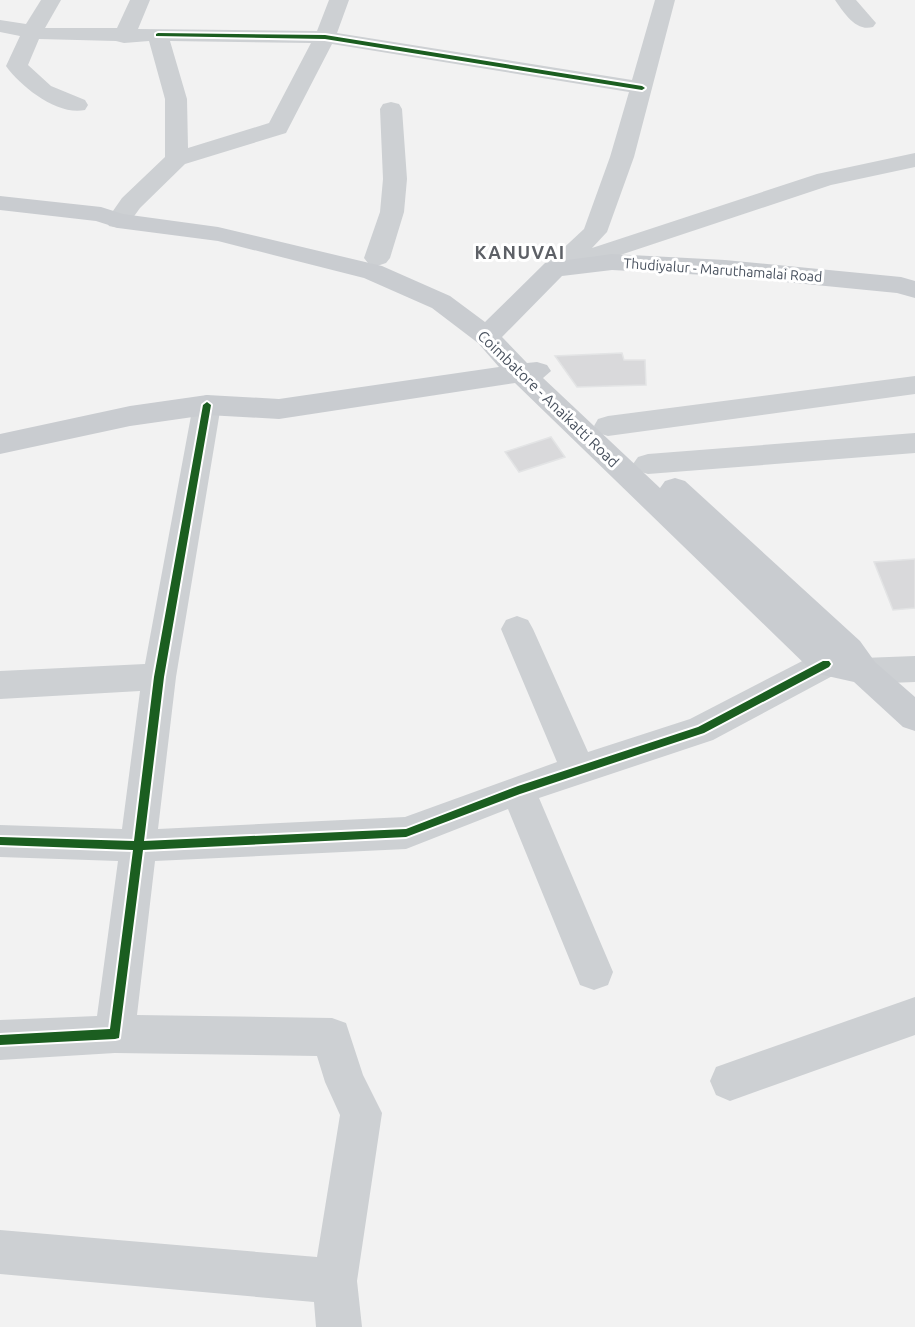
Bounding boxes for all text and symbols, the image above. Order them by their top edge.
district label: KANUVAI [474,242,566,262]
street label: Thudiyalur - Maruthamalai Road [623,255,823,285]
street label: Coimbatore - Anaikatti Road [474,327,622,470]

